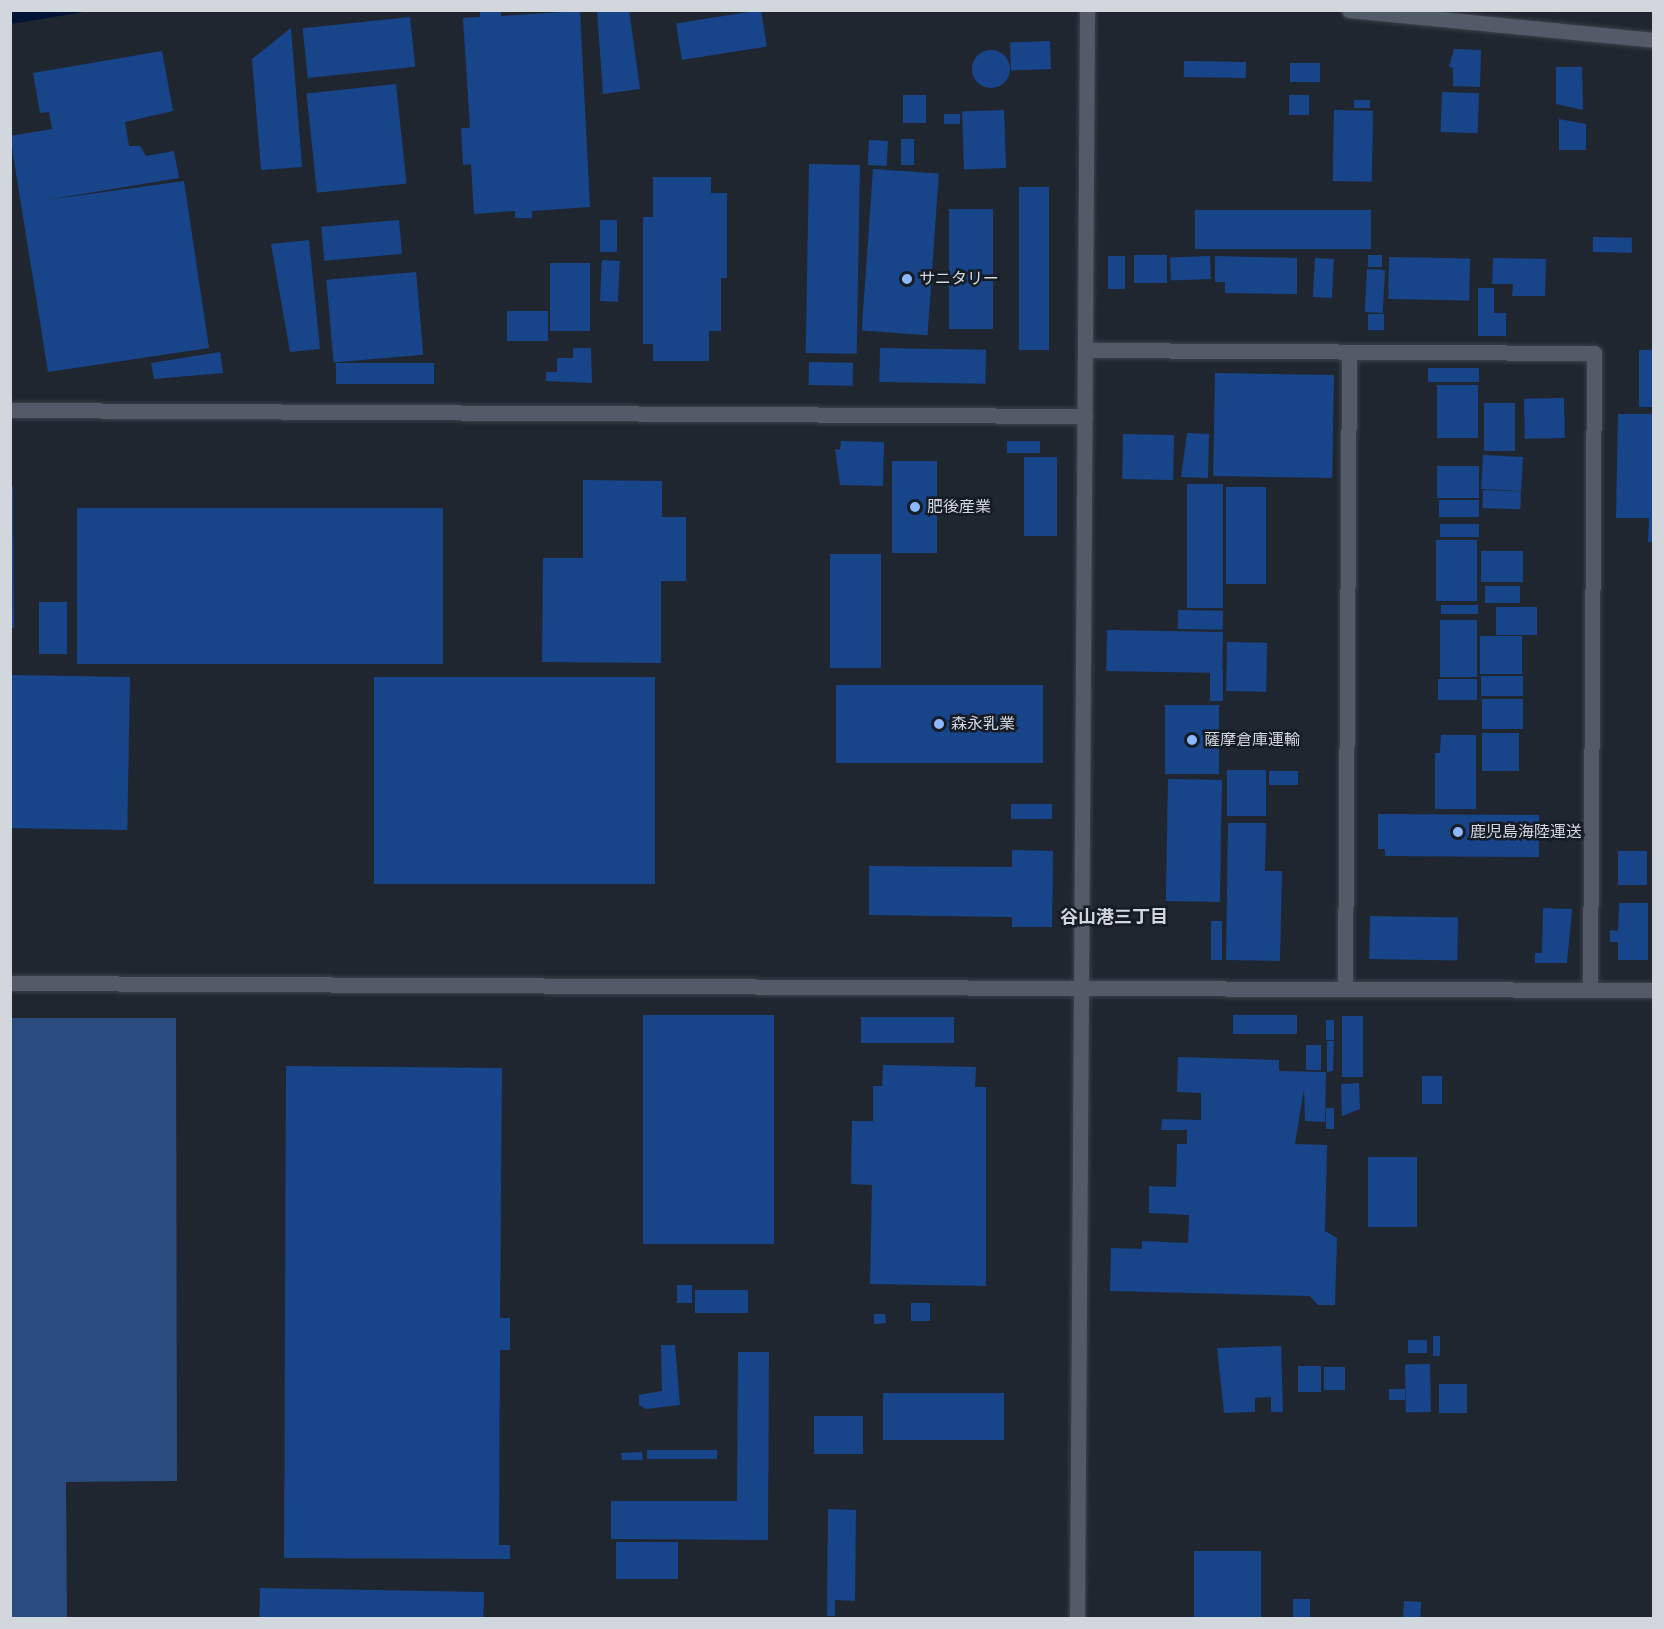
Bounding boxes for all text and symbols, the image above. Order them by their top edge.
place label: サニタリー [919,269,999,289]
marker: サニタリー [900,272,914,286]
place label: 肥後産業 [927,497,991,517]
marker: 肥後産業 [908,500,922,514]
place label: 森永乳業 [951,714,1015,734]
marker: 森永乳業 [932,717,946,731]
place label: 薩摩倉庫運輸 [1204,730,1300,750]
marker: 薩摩倉庫運輸 [1185,733,1199,747]
place label: 鹿児島海陸運送 [1470,822,1582,842]
marker: 鹿児島海陸運送 [1451,825,1465,839]
district label: 谷山港三丁目 [1060,906,1168,928]

